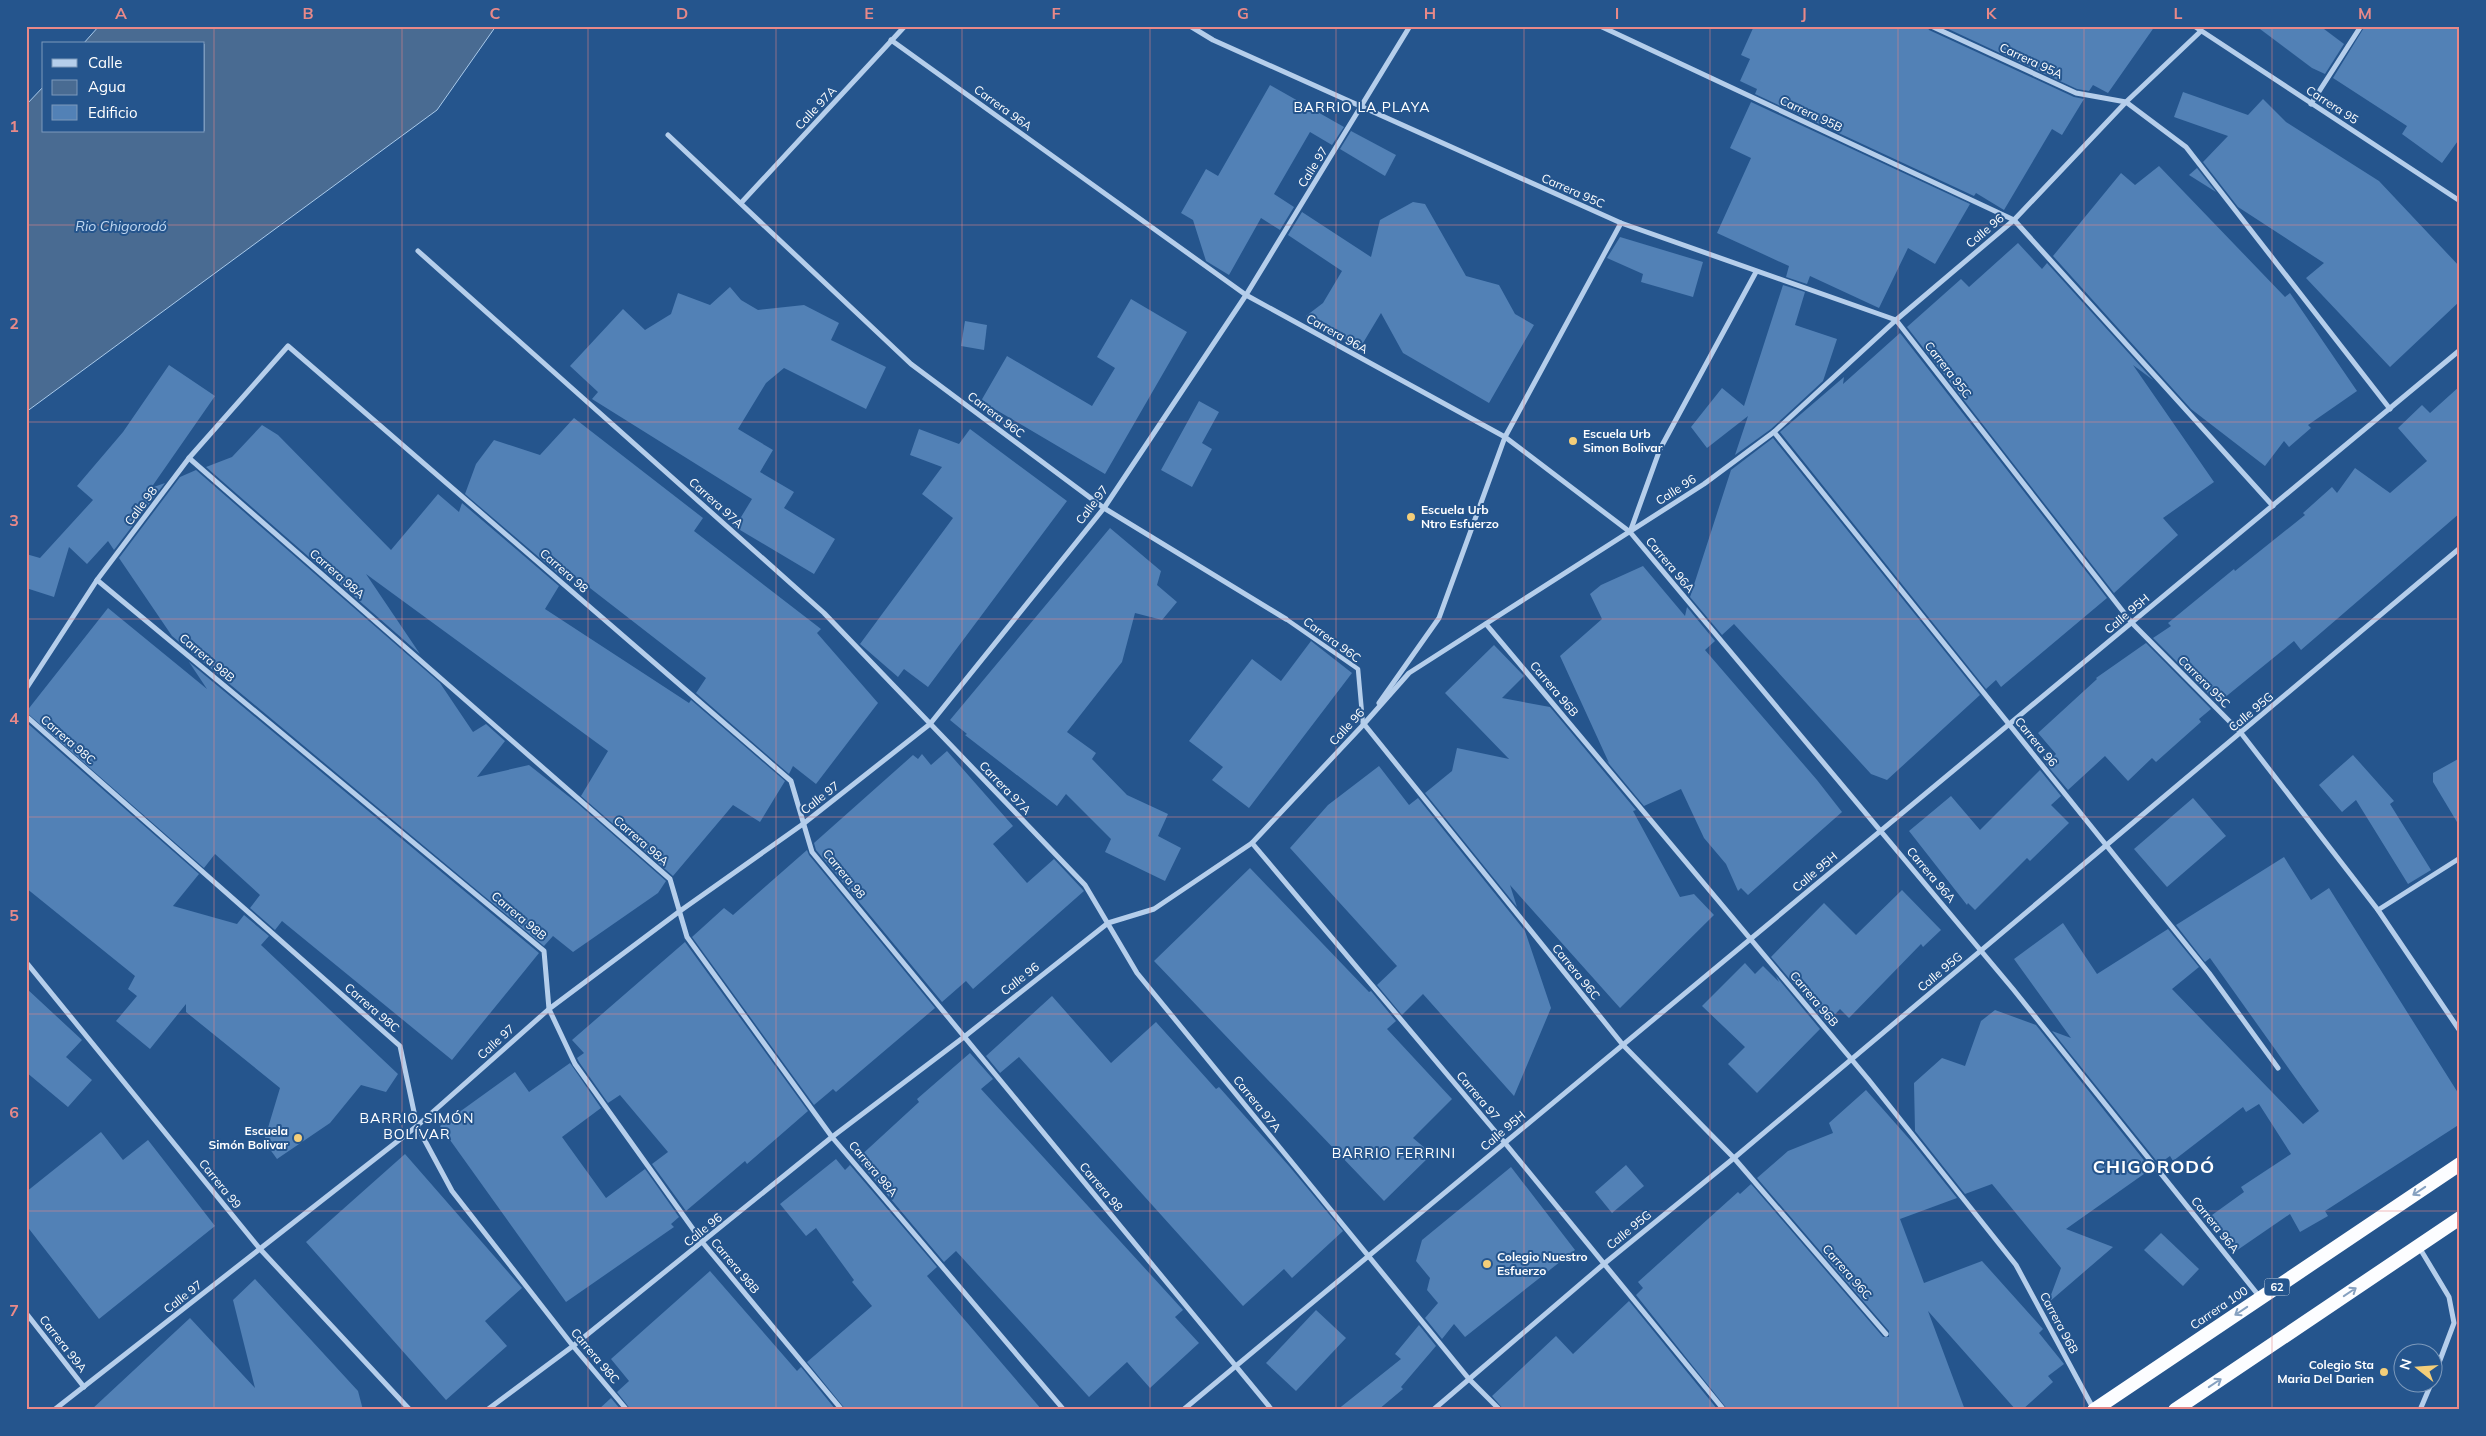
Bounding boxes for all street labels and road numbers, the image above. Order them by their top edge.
street label: Carrera 95A [1997,39,2065,82]
street label: Carrera 96A [971,81,1035,134]
street label: Carrera 95 [2303,82,2361,127]
street label: Calle 97A [792,83,840,132]
street label: Carrera 95B [1777,92,1845,135]
street label: Calle 97 [1294,144,1331,190]
street label: Carrera 95C [1539,170,1607,211]
street label: Calle 96 [1963,210,2007,251]
street label: Carrera 96A [1304,310,1371,357]
street label: Carrera 95C [1922,338,1975,401]
street label: Carrera 96C [965,388,1028,441]
street label: Calle 96 [1653,471,1699,508]
street label: Carrera 97A [686,474,747,531]
street label: Calle 97 [1072,482,1111,527]
street label: Calle 98 [121,483,160,528]
street label: Carrera 96A [1643,534,1698,596]
street label: Carrera 98 [537,545,592,596]
street label: Carrera 98A [307,546,368,602]
street label: Calle 95H [2101,590,2152,637]
street label: Carrera 96C [1301,614,1364,666]
street label: Carrera 98B [177,630,238,685]
street label: Carrera 95C [2175,652,2234,711]
street label: Carrera 96B [1527,658,1582,719]
street label: Calle 95G [2225,689,2276,735]
street label: Calle 96 [1326,705,1367,748]
street label: Carrera 98C [38,712,99,767]
street label: Carrera 96 [2012,714,2061,769]
street label: Carrera 97A [976,758,1035,818]
street label: Calle 97 [797,778,842,817]
street label: Carrera 98A [611,813,672,869]
street label: Carrera 96A [1904,844,1959,906]
street label: Carrera 98 [820,846,869,901]
street label: Calle 95H [1789,848,1840,895]
street label: Carrera 98B [489,888,550,943]
street label: Carrera 96C [1549,941,1603,1003]
street label: Calle 95G [1914,949,1965,995]
street label: Calle 96 [997,959,1042,998]
street label: Carrera 96B [1787,968,1842,1029]
street label: Carrera 98C [342,980,403,1035]
street label: Calle 97 [474,1021,517,1062]
street label: Carrera 97 [1454,1068,1503,1123]
street label: Carrera 97A [1230,1072,1285,1135]
street label: Calle 95H [1477,1107,1528,1154]
street label: Carrera 98A [846,1138,901,1200]
street label: Carrera 99 [196,1156,245,1211]
street label: Carrera 98 [1077,1159,1126,1214]
street label: Carrera 96A [2188,1193,2243,1256]
street label: Calle 95G [1603,1207,1654,1252]
street label: Calle 96 [680,1210,725,1250]
street label: Carrera 98B [708,1235,763,1296]
street label: Carrera 96C [1820,1241,1875,1302]
street label: Calle 97 [160,1277,205,1316]
road number: 62 [2264,1278,2290,1295]
street label: Carrera 100 [2187,1283,2251,1332]
street label: Carrera 96B [2037,1289,2082,1356]
street label: Carrera 99A [36,1312,90,1375]
street label: Carrera 98C [568,1325,623,1386]

